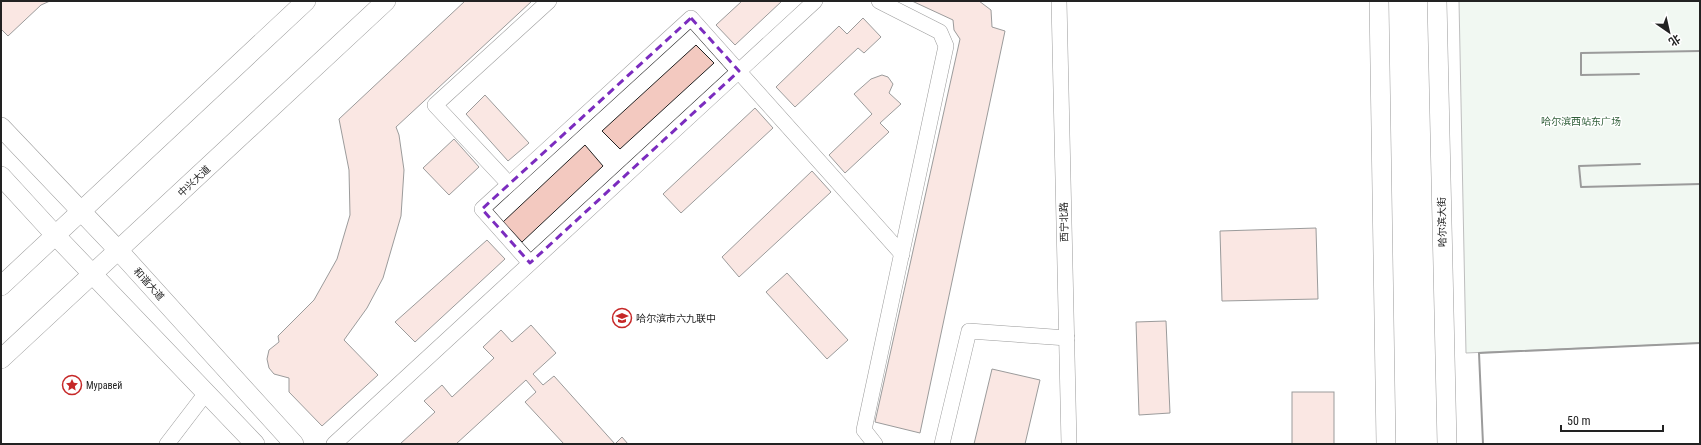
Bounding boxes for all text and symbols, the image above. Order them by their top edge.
north arrow [1649,12,1689,52]
text: 北 [1666,31,1683,48]
park label: 哈尔滨西站东广场 [1541,116,1621,127]
street label: 中兴大道 [176,163,212,199]
street label: 哈尔滨大街 [1436,197,1448,247]
street label: 西宁北路 [1058,202,1070,242]
street label: 和谐大道 [132,265,166,303]
school or university icon: 哈尔滨市六九联中 [611,307,633,329]
place label: 哈尔滨市六九联中 [636,313,716,324]
place icon: Муравей [61,374,83,396]
place label: Муравей [86,380,122,391]
scale bar [1561,407,1663,433]
text: 50 m [1567,414,1591,428]

